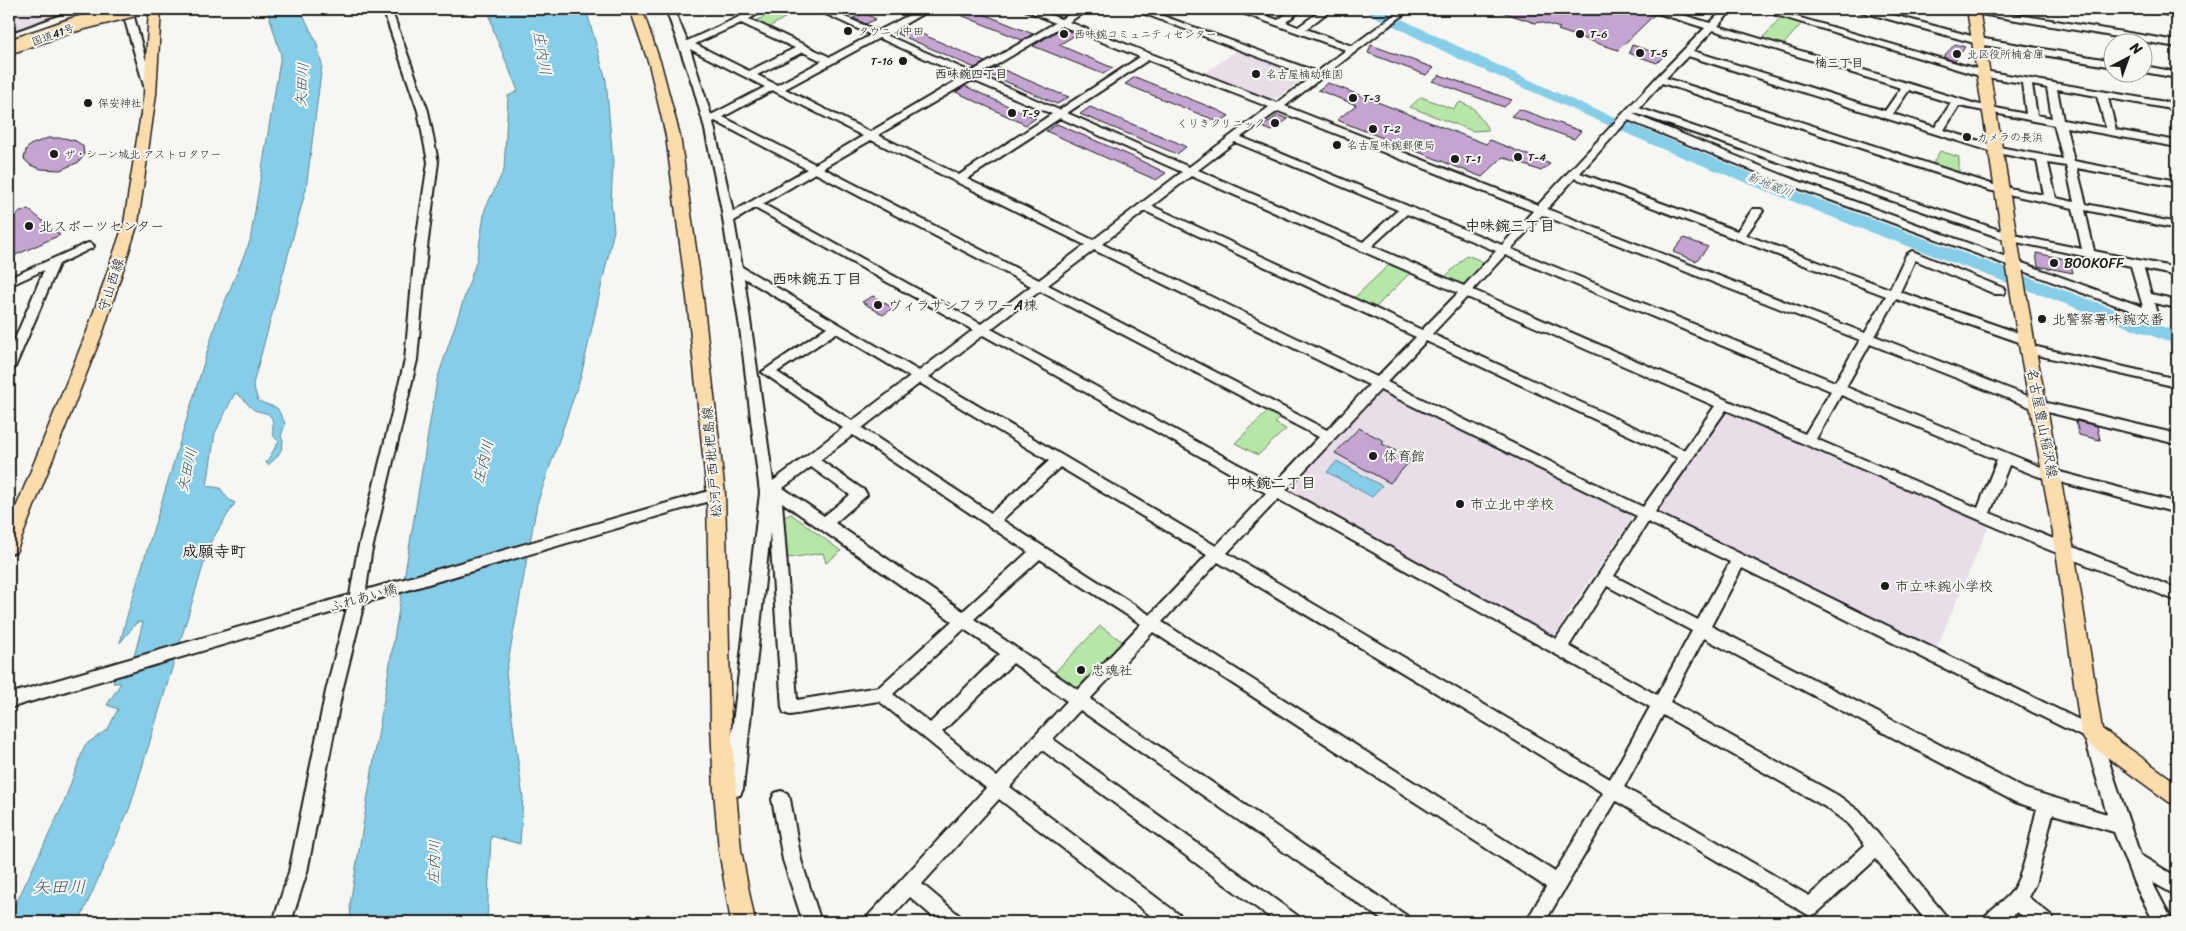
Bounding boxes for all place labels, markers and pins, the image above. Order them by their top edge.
place label: タウニィ中田 [858,22,924,41]
marker: タウニィ中田 [842,25,854,37]
place label: 西味鋺コミュニティセンター [1074,25,1217,44]
place label: T-6 [1590,25,1607,44]
marker: 西味鋺コミュニティセンター [1058,28,1070,40]
marker: T-6 [1574,28,1586,40]
place label: T-5 [1650,44,1668,63]
place label: 北区役所楠倉庫 [1967,45,2044,64]
marker: T-5 [1634,47,1646,59]
marker: 北区役所楠倉庫 [1951,48,1963,60]
place label: T-16 [871,52,893,71]
marker: T-16 [897,55,909,67]
place label: 名古屋楠幼稚園 [1266,65,1343,84]
marker: 名古屋楠幼稚園 [1250,68,1262,80]
place label: T-3 [1363,89,1380,108]
marker: T-3 [1347,92,1359,104]
place label: 保安神社 [98,94,142,113]
marker: 保安神社 [82,97,94,109]
place label: T-9 [1022,104,1040,123]
marker: T-9 [1006,107,1018,119]
place label: くりきクリニック [1177,114,1265,133]
marker: くりきクリニック [1269,117,1281,129]
place label: T-2 [1383,120,1401,139]
marker: T-2 [1367,123,1379,135]
place label: カメラの長浜 [1977,128,2043,147]
marker: カメラの長浜 [1961,131,1973,143]
place label: 名古屋味鋺郵便局 [1347,136,1435,155]
marker: 名古屋味鋺郵便局 [1331,139,1343,151]
place label: ザ・シーン城北 アストロタワー [64,145,221,164]
marker: ザ・シーン城北 アストロタワー [48,148,60,160]
place label: T-4 [1528,148,1546,167]
place label: T-1 [1465,150,1481,169]
marker: T-4 [1512,151,1524,163]
marker: T-1 [1449,153,1461,165]
place label: 北スポーツセンター [39,214,164,239]
marker: 北スポーツセンター [23,220,35,232]
place label: BOOKOFF [2064,251,2125,276]
marker: BOOKOFF [2048,257,2060,269]
place label: ヴィラサンフラワーA棟 [888,293,1038,318]
marker: ヴィラサンフラワーA棟 [872,299,884,311]
place label: 北警察署味鋺交番 [2052,307,2164,332]
marker: 北警察署味鋺交番 [2036,313,2048,325]
place label: 体育館 [1383,444,1425,469]
marker: 体育館 [1367,450,1379,462]
place label: 市立北中学校 [1470,492,1554,517]
marker: 市立北中学校 [1454,498,1466,510]
place label: 市立味鋺小学校 [1895,574,1993,599]
marker: 市立味鋺小学校 [1879,580,1891,592]
place label: 忠魂社 [1091,658,1133,683]
marker: 忠魂社 [1075,664,1087,676]

